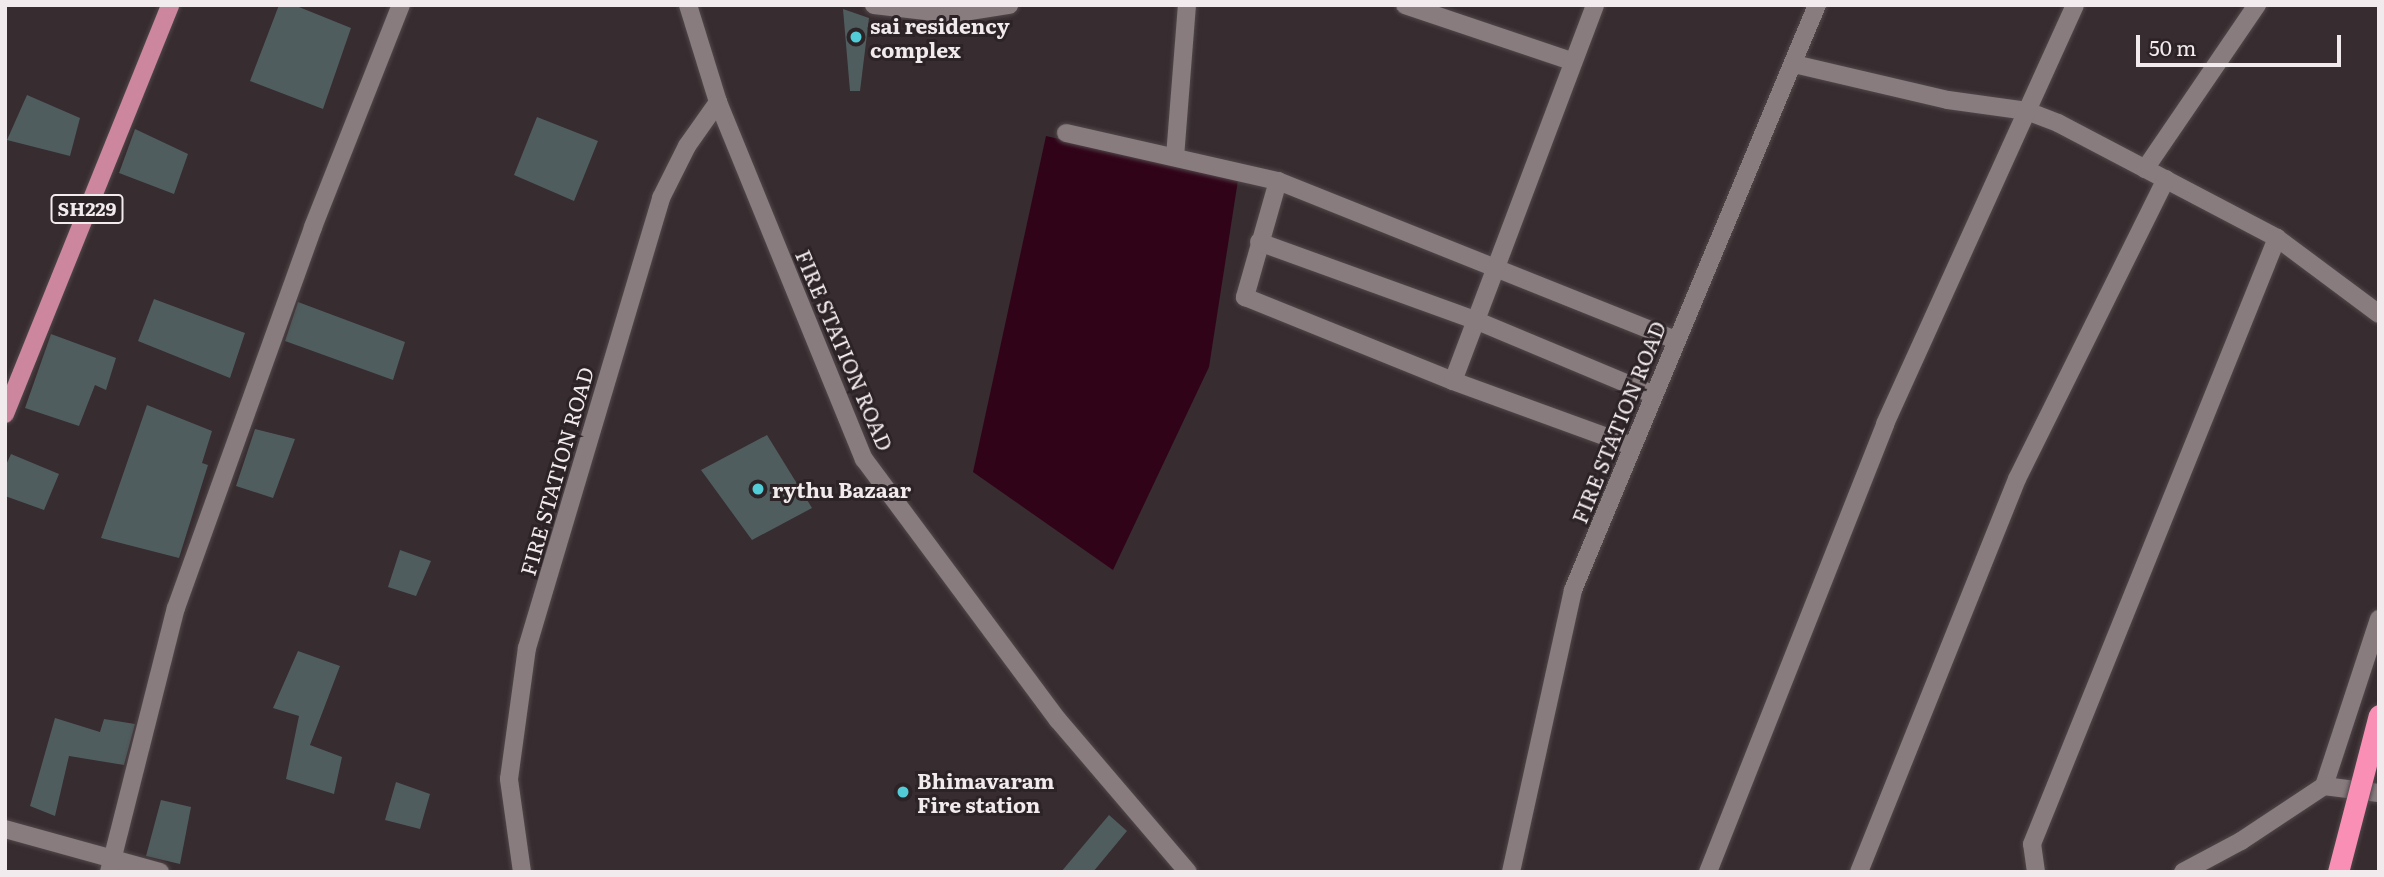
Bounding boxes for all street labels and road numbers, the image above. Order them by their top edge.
road number: SH229 [50,194,124,224]
street label: FIRE STATION ROAD [791,246,899,454]
street label: FIRE STATION ROAD [1566,317,1670,527]
street label: FIRE STATION ROAD [514,364,598,578]

